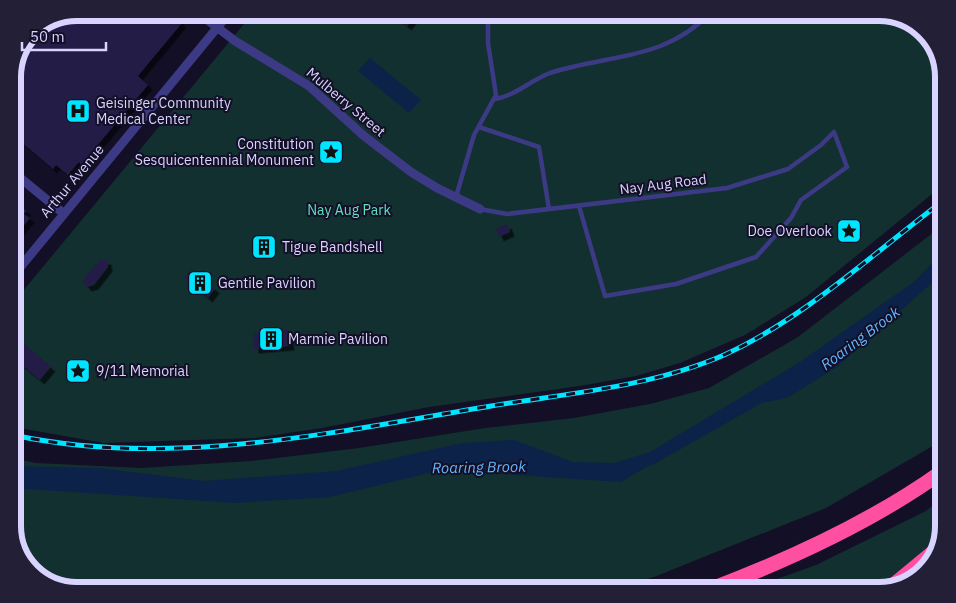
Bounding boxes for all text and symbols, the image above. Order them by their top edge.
scale bar [22,20,106,52]
text: 50 m [30,27,65,46]
street label: Mulberry Street [303,64,389,140]
place label: Geisinger Community Medical Center [96,94,231,128]
hospital icon: Geisinger Community Medical Center [65,98,91,124]
place label: Constitution Sesquicentennial Monument [135,135,314,169]
place icon: Constitution Sesquicentennial Monument [318,139,344,165]
street label: Arthur Avenue [36,140,108,221]
street label: Nay Aug Road [619,170,707,198]
park label: Nay Aug Park [307,201,391,219]
place icon: Doe Overlook [836,218,862,244]
place label: Doe Overlook [747,222,833,240]
building icon: Tigue Bandshell [251,234,277,260]
place label: Tigue Bandshell [282,238,383,256]
building icon: Gentile Pavilion [187,270,213,296]
place label: Gentile Pavilion [218,274,316,292]
water label: Roaring Brook [817,302,903,374]
building icon: Marmie Pavilion [258,326,284,352]
place label: Marmie Pavilion [288,330,388,348]
place icon: 9/11 Memorial [65,358,91,384]
place label: 9/11 Memorial [96,362,189,380]
water label: Roaring Brook [432,457,526,477]

